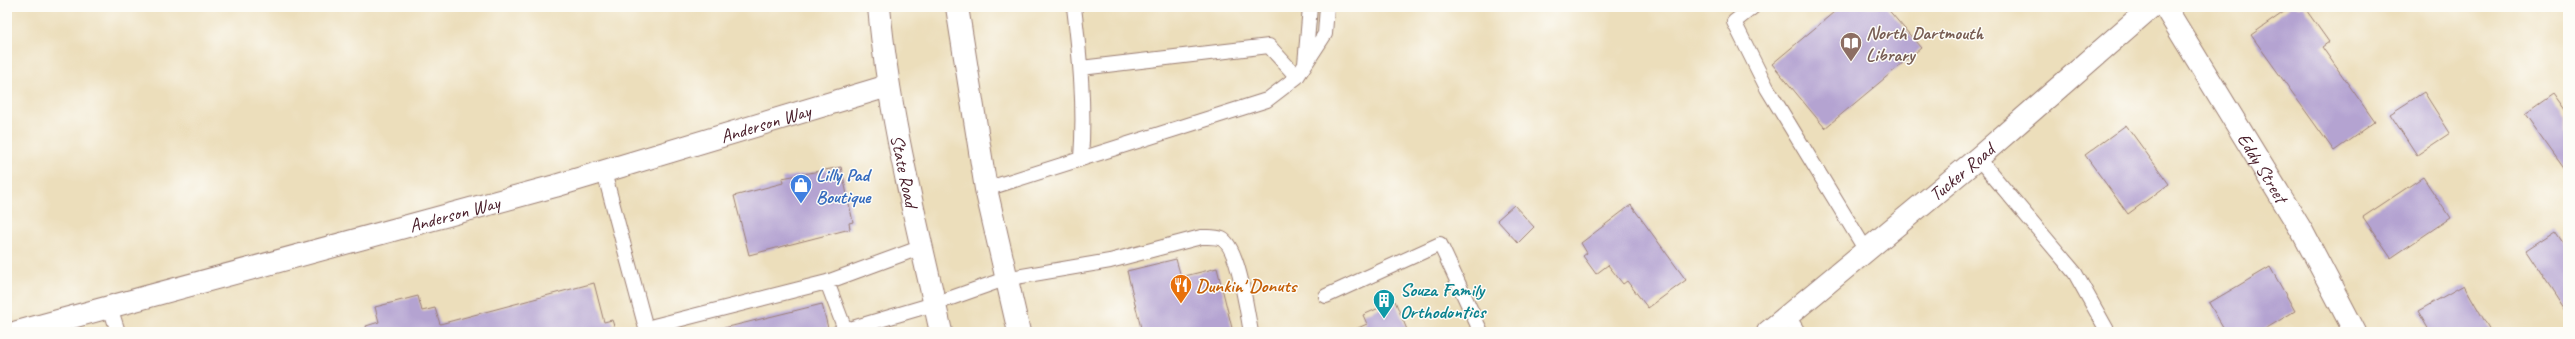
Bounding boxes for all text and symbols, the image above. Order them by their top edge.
place label: North Dartmouth Library [1866,21,1984,67]
library icon: North Dartmouth Library [1838,30,1864,63]
street label: Anderson Way [718,99,815,149]
street label: Eddy Street [2232,129,2294,210]
street label: State Road [885,133,924,212]
street label: Tucker Road [1924,136,2002,207]
place label: Lilly Pad Boutique [816,163,872,209]
shop icon: Lilly Pad Boutique [788,172,814,205]
street label: Anderson Way [407,190,504,238]
restaurant icon: Dunkin' Donuts [1168,272,1194,305]
place label: Dunkin' Donuts [1196,274,1299,298]
place label: Souza Family Orthodontics [1400,278,1488,324]
building icon: Souza Family Orthodontics [1371,287,1397,320]

